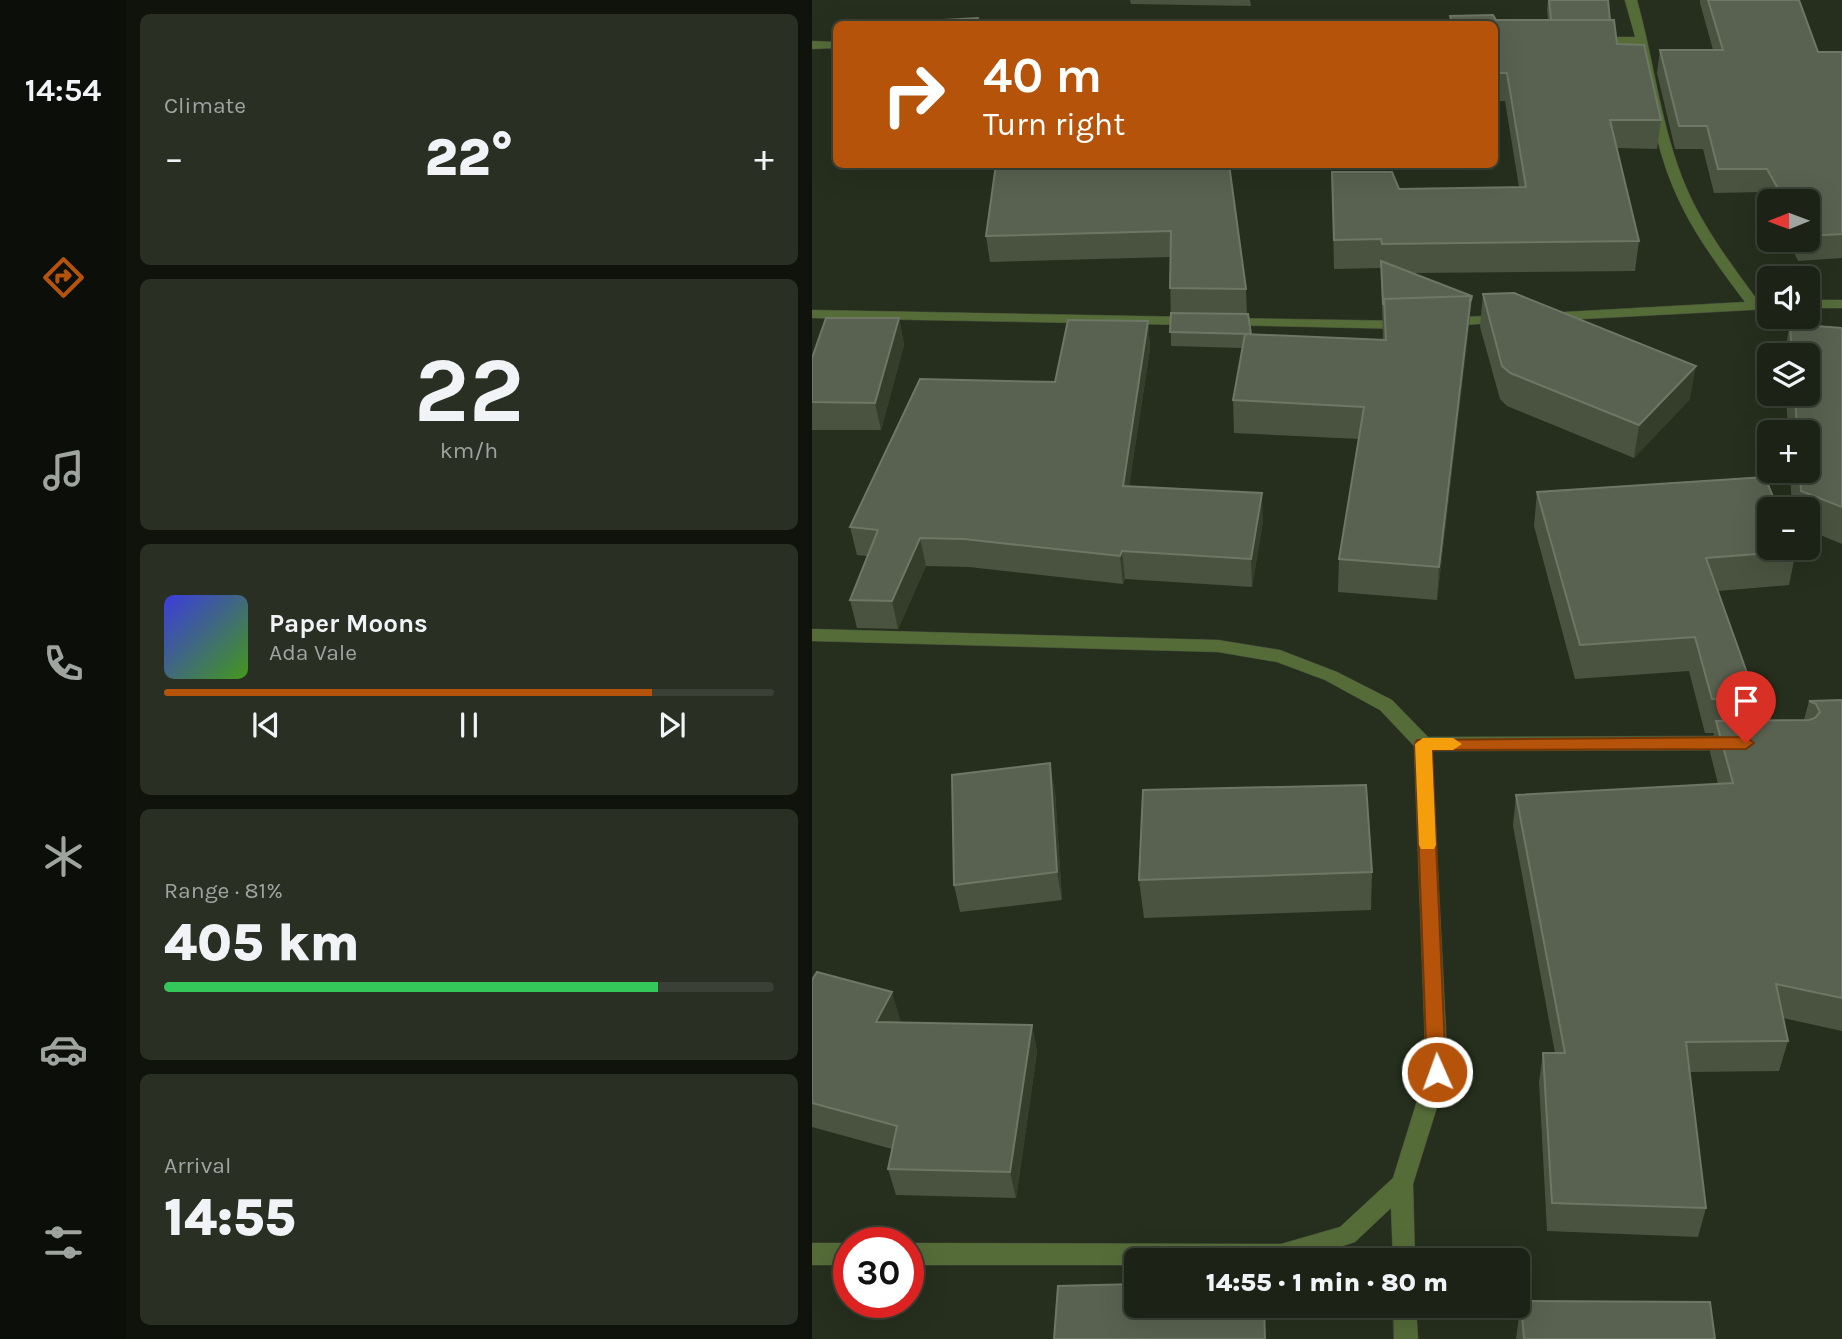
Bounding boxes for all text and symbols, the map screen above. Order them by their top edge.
text: 40 m [983,47,1102,104]
icon: right [868,49,959,140]
text: 14:54 [25,72,101,109]
text: Climate [164,92,246,119]
text: Turn right [983,106,1125,143]
text: 22° [425,127,513,188]
text: − [164,136,184,181]
text: + [754,136,774,181]
north arrow [1757,189,1820,252]
map controls [1757,189,1820,560]
icon: directions [39,253,88,302]
button: sound [1757,266,1820,329]
text: 22 [414,338,524,444]
button: layers [1757,343,1820,406]
button: + [1757,420,1820,483]
text: km/h [440,437,498,464]
icon: music [39,446,88,495]
button: − [1757,497,1820,560]
text: Paper Moons [269,608,428,639]
icon: phone [39,639,88,688]
text: Ada Vale [269,639,357,666]
pin [1716,671,1776,743]
icon: arrive [1727,682,1765,720]
icon: previous [247,706,285,744]
icon: pause [450,706,488,744]
icon: next [653,706,691,744]
icon: climate [39,832,88,881]
text: Range · 81% [164,877,283,904]
text: 405 km [164,912,360,973]
icon: car [39,1025,88,1074]
position arrow [1400,1035,1474,1109]
text: Arrival [164,1152,231,1179]
text: 14:55 [164,1187,296,1248]
icon: filters [39,1218,88,1267]
speed limit sign: 30 [833,1227,924,1318]
text: 14:55 · 1 min · 80 m [1206,1267,1448,1298]

